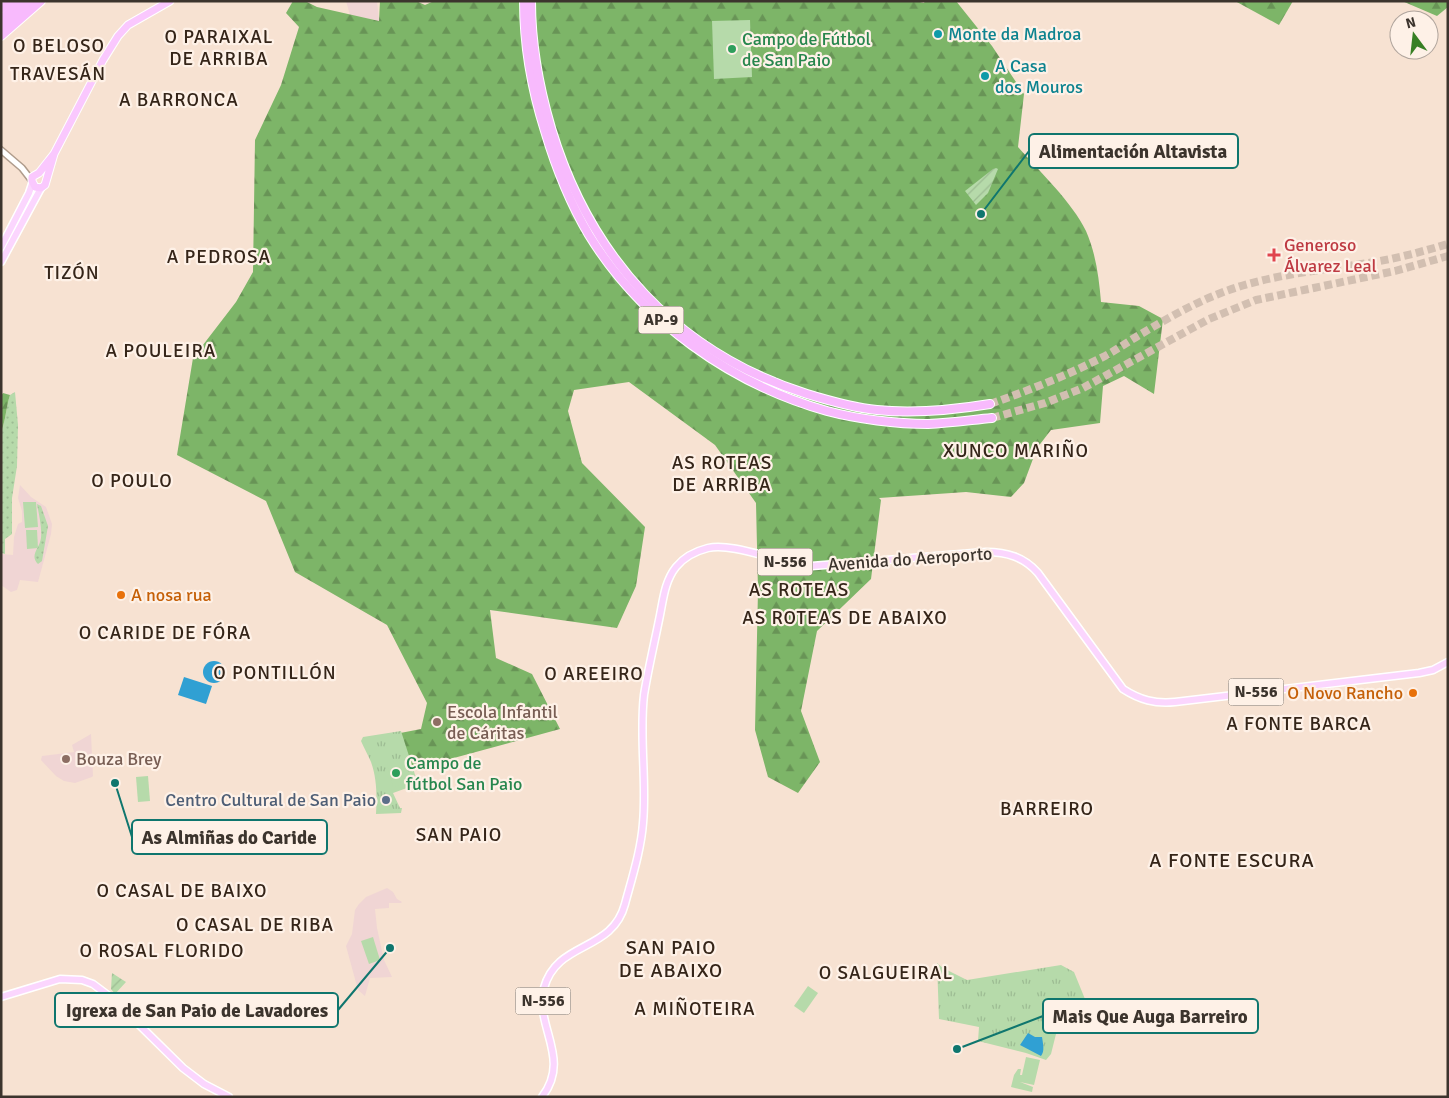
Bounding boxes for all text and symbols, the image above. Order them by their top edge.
north arrow [1389,10,1439,60]
text: N [1404,13,1418,32]
place label: Monte da Madroa [948,23,1081,45]
district label: O PARAIXAL DE ARRIBA [164,25,274,71]
place label: Campo de Fútbol de San Paio [742,28,871,71]
marker: Monte da Madroa [932,28,944,40]
district label: O BELOSO [13,34,105,58]
marker: Campo de Fútbol de San Paio [726,43,738,55]
place label: A Casa dos Mouros [995,55,1083,98]
district label: TRAVESÁN [10,62,106,86]
marker: A Casa dos Mouros [979,70,991,82]
district label: A BARRONCA [119,88,239,112]
callout: Alimentación Altavista [1029,134,1238,168]
text: Alimentación Altavista [1039,140,1227,164]
place label: Generoso Álvarez Leal [1284,234,1377,277]
district label: A PEDROSA [167,245,271,269]
marker: Generoso Álvarez Leal [1268,249,1280,261]
district label: TIZÓN [44,261,100,285]
road number: AP-9 [638,306,684,334]
district label: A POULEIRA [106,339,216,363]
district label: XUNCO MARIÑO [943,439,1089,463]
district label: AS ROTEAS DE ARRIBA [672,451,772,497]
district label: O POULO [91,469,173,493]
street label: Avenida do Aeroporto [827,542,993,576]
road number: N-556 [758,548,812,576]
district label: AS ROTEAS [749,578,849,602]
place label: A nosa rua [131,584,212,606]
marker: A nosa rua [115,589,127,601]
district label: AS ROTEAS DE ABAIXO [742,606,948,630]
district label: O CARIDE DE FÓRA [79,621,251,645]
district label: O PONTILLÓN [213,661,337,685]
district label: O AREEIRO [544,662,644,686]
road number: N-556 [1228,679,1284,706]
place label: O Novo Rancho [1287,682,1403,704]
marker: O Novo Rancho [1407,687,1419,699]
place label: Escola Infantil de Cáritas [447,701,558,744]
district label: A FONTE BARCA [1226,712,1372,736]
marker: Escola Infantil de Cáritas [431,716,443,728]
place label: Bouza Brey [76,748,162,770]
place label: Campo de fútbol San Paio [406,752,522,795]
marker: Bouza Brey [60,753,72,765]
marker: Campo de fútbol San Paio [390,767,402,779]
place label: Centro Cultural de San Paio [165,789,376,811]
marker: Centro Cultural de San Paio [380,794,392,806]
district label: BARREIRO [1000,797,1094,821]
callout: As Almiñas do Caride [132,820,327,854]
district label: SAN PAIO [416,823,502,847]
text: As Almiñas do Caride [141,826,317,850]
district label: A FONTE ESCURA [1149,848,1315,873]
district label: O CASAL DE BAIXO [96,879,268,903]
district label: O CASAL DE RIBA [176,913,334,937]
district label: SAN PAIO DE ABAIXO [619,935,723,983]
district label: O ROSAL FLORIDO [80,939,245,963]
district label: O SALGUEIRAL [819,961,953,985]
road number: N-556 [516,988,570,1014]
callout: Igrexa de San Paio de Lavadores [55,993,338,1027]
district label: A MIÑOTEIRA [634,997,756,1021]
text: Igrexa de San Paio de Lavadores [66,999,328,1023]
callout: Mais Que Auga Barreiro [1043,999,1258,1033]
text: Mais Que Auga Barreiro [1052,1005,1248,1029]

